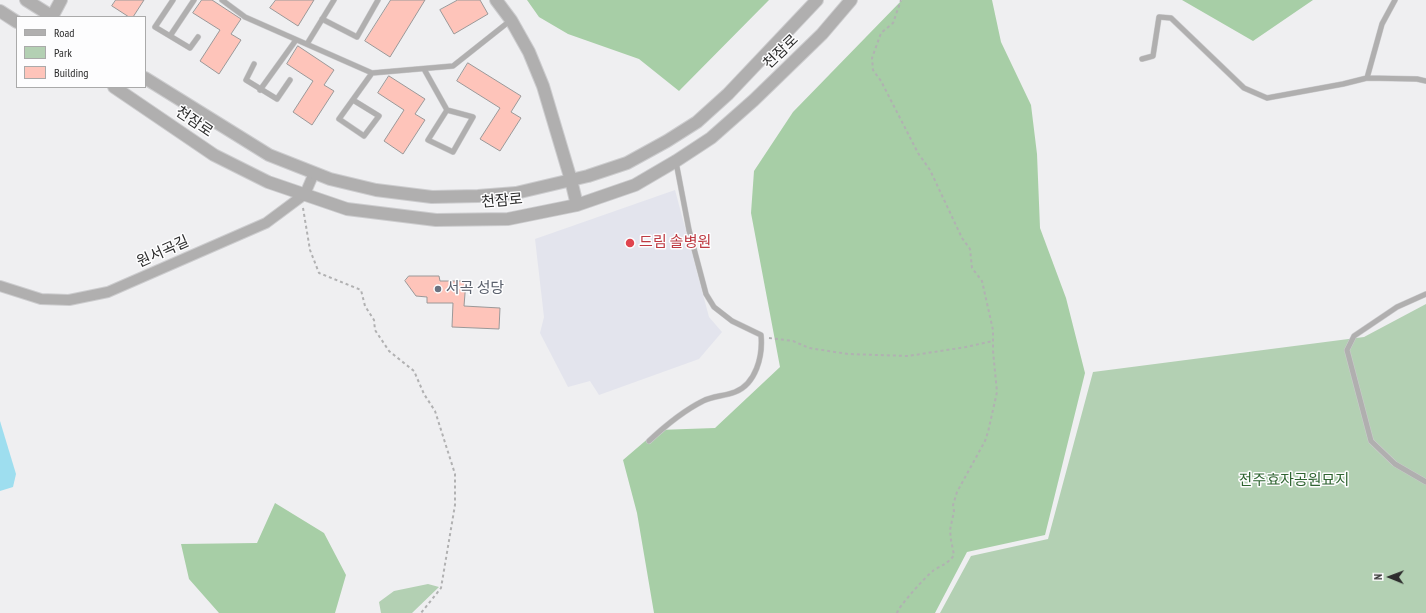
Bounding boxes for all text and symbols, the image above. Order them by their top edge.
legend [16,16,146,88]
text: Road [54,25,74,40]
street label: 천잠로 [760,31,802,73]
text: Park [54,45,72,60]
text: Building [54,65,89,80]
street label: 천잠로 [172,103,216,141]
street label: 천잠로 [481,190,523,212]
street label: 원서곡길 [134,233,192,271]
place label: 드림 솔병원 [639,234,711,252]
marker: 드림 솔병원 [624,237,636,249]
place label: 서곡 성당 [446,280,504,298]
marker: 서곡 성당 [433,284,443,294]
park label: 전주효자공원묘지 [1239,472,1349,490]
north arrow [1370,557,1410,597]
text: N [1371,574,1385,580]

